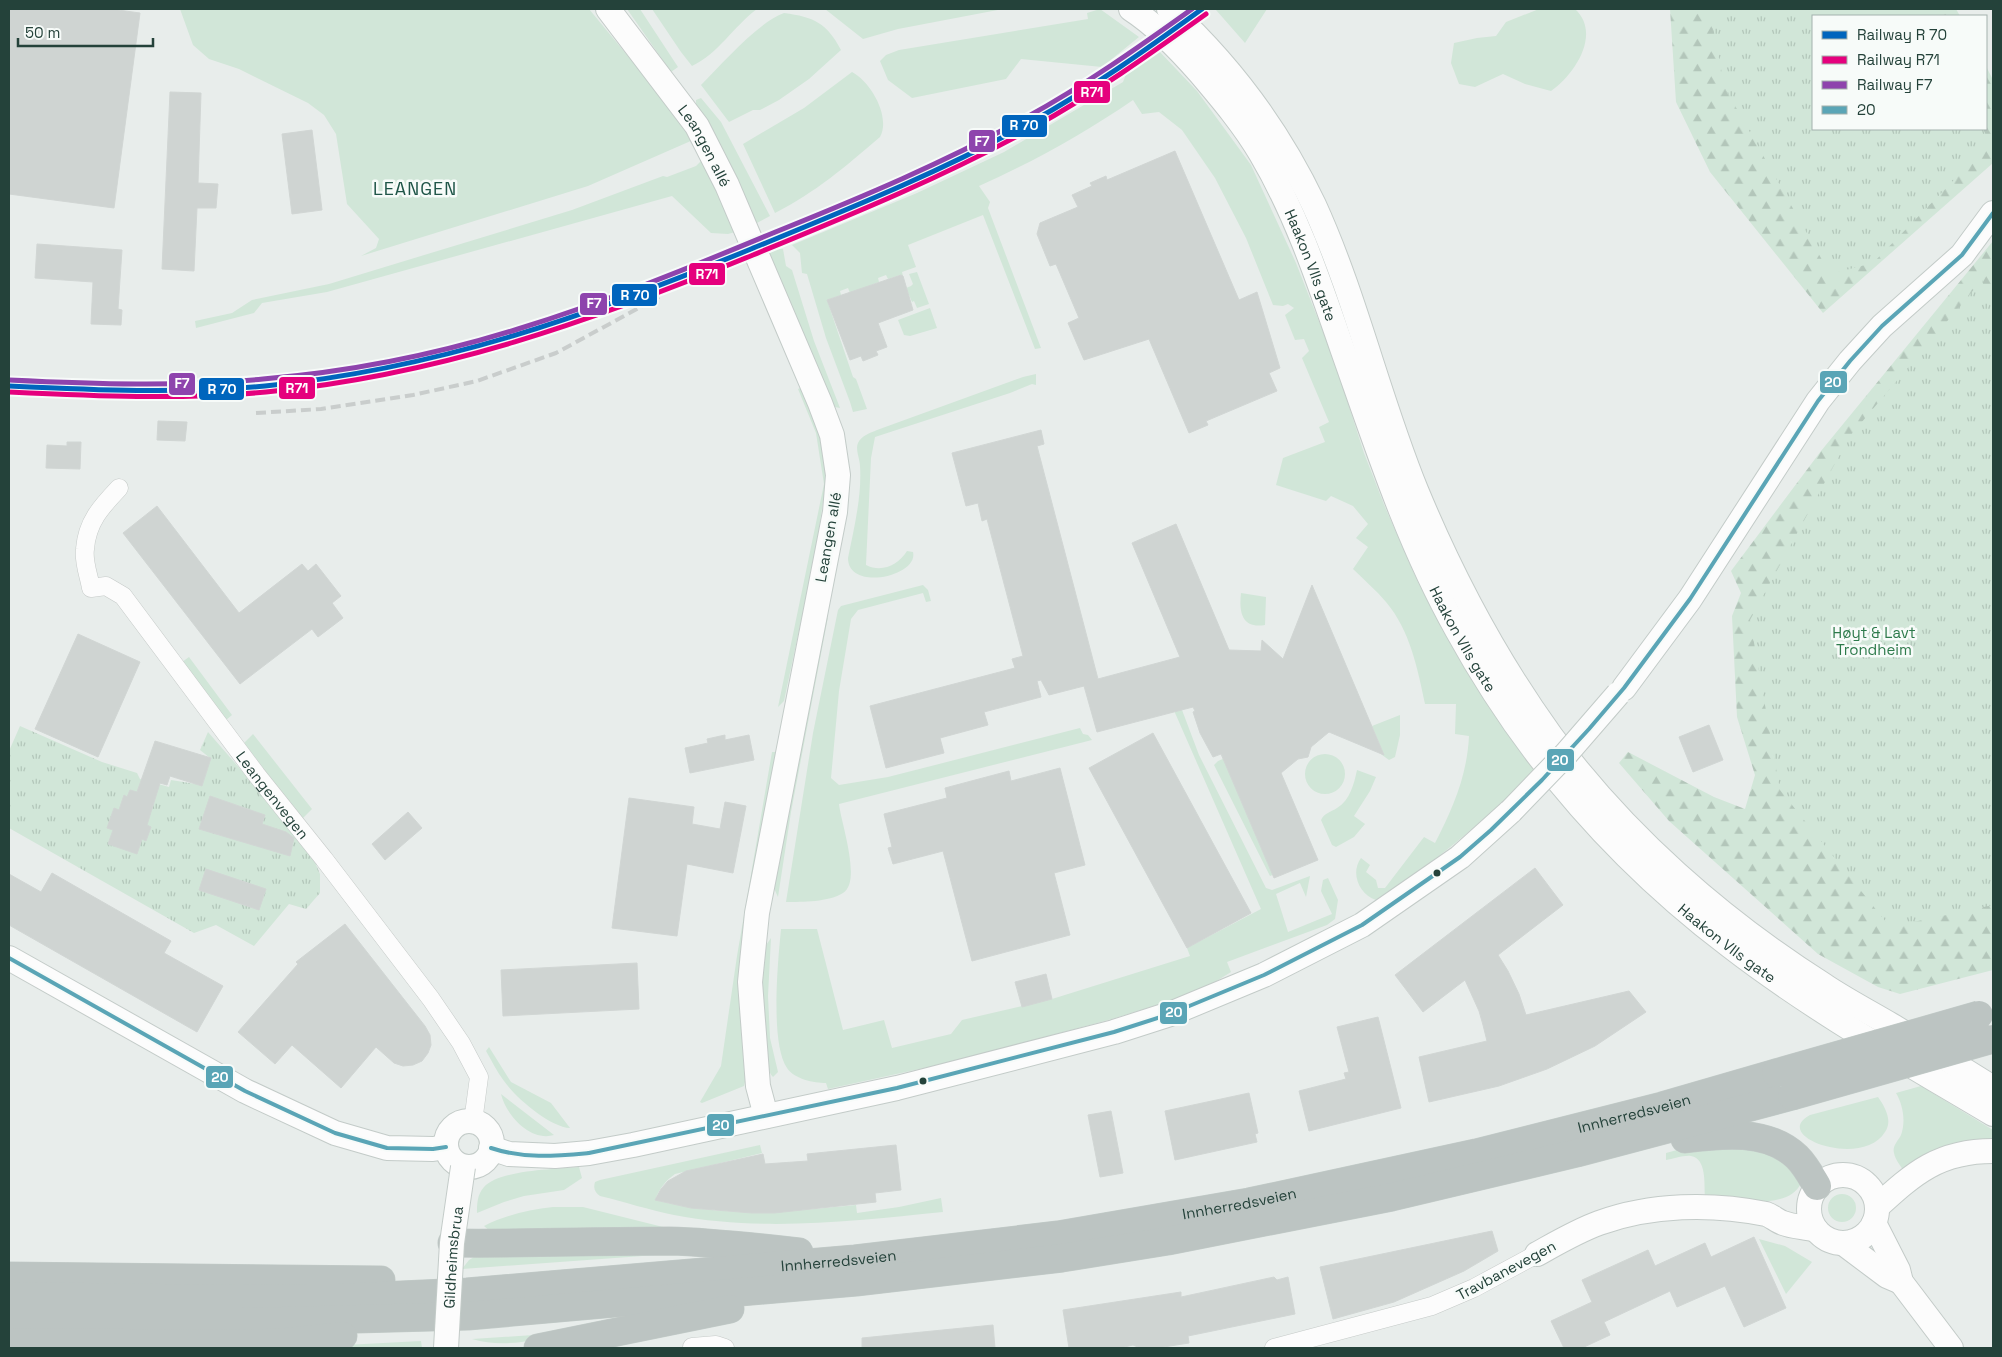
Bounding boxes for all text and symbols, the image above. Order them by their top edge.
scale bar [18,15,152,47]
legend [1812,15,1987,130]
text: 50 m [25,23,60,42]
text: Railway R 70 [1857,25,1947,44]
text: Railway R71 [1857,50,1940,69]
text: Railway F7 [1857,75,1932,94]
line badge: R71 [1073,80,1111,104]
text: R71 [1081,83,1103,101]
text: 20 [1857,100,1876,119]
street label: Leangen allé [674,101,736,190]
line badge: R 70 [1001,114,1048,138]
text: R 70 [1009,116,1039,134]
line badge: F7 [968,129,996,153]
text: F7 [974,132,990,150]
district label: LEANGEN [373,177,457,200]
street label: Haakon VIIs gate [1281,206,1341,324]
line badge: R71 [688,262,726,286]
text: R71 [696,265,718,283]
line badge: R 70 [611,283,658,307]
text: R 70 [620,286,650,304]
line badge: F7 [579,292,608,316]
text: F7 [586,294,602,312]
line badge: 20 [1819,370,1848,394]
line badge: F7 [168,372,196,396]
text: 20 [1824,373,1842,391]
text: F7 [174,374,190,392]
line badge: R71 [278,376,316,400]
line badge: R 70 [198,377,245,401]
text: R71 [286,379,308,397]
text: R 70 [207,380,237,398]
street label: Leangen allé [811,490,845,584]
street label: Haakon VIIs gate [1426,583,1501,695]
park label: Høyt & Lavt Trondheim [1832,623,1916,659]
street label: Leangenvegen [232,747,314,843]
line badge: 20 [1546,748,1575,772]
text: 20 [1551,751,1569,769]
unlabelled marker [1432,868,1442,878]
street label: Haakon VIIs gate [1675,899,1780,987]
line badge: 20 [1159,1001,1188,1025]
text: 20 [1165,1003,1183,1021]
line badge: 20 [205,1065,234,1089]
text: 20 [211,1068,229,1086]
unlabelled marker [918,1076,928,1086]
street label: Innherredsveien [1576,1089,1693,1136]
line badge: 20 [706,1113,735,1137]
text: 20 [712,1116,730,1134]
street label: Innherredsveien [1181,1183,1298,1223]
street label: Gildheimsbrua [439,1204,467,1309]
street label: Travbanevegen [1453,1236,1559,1304]
street label: Innherredsveien [780,1245,897,1275]

